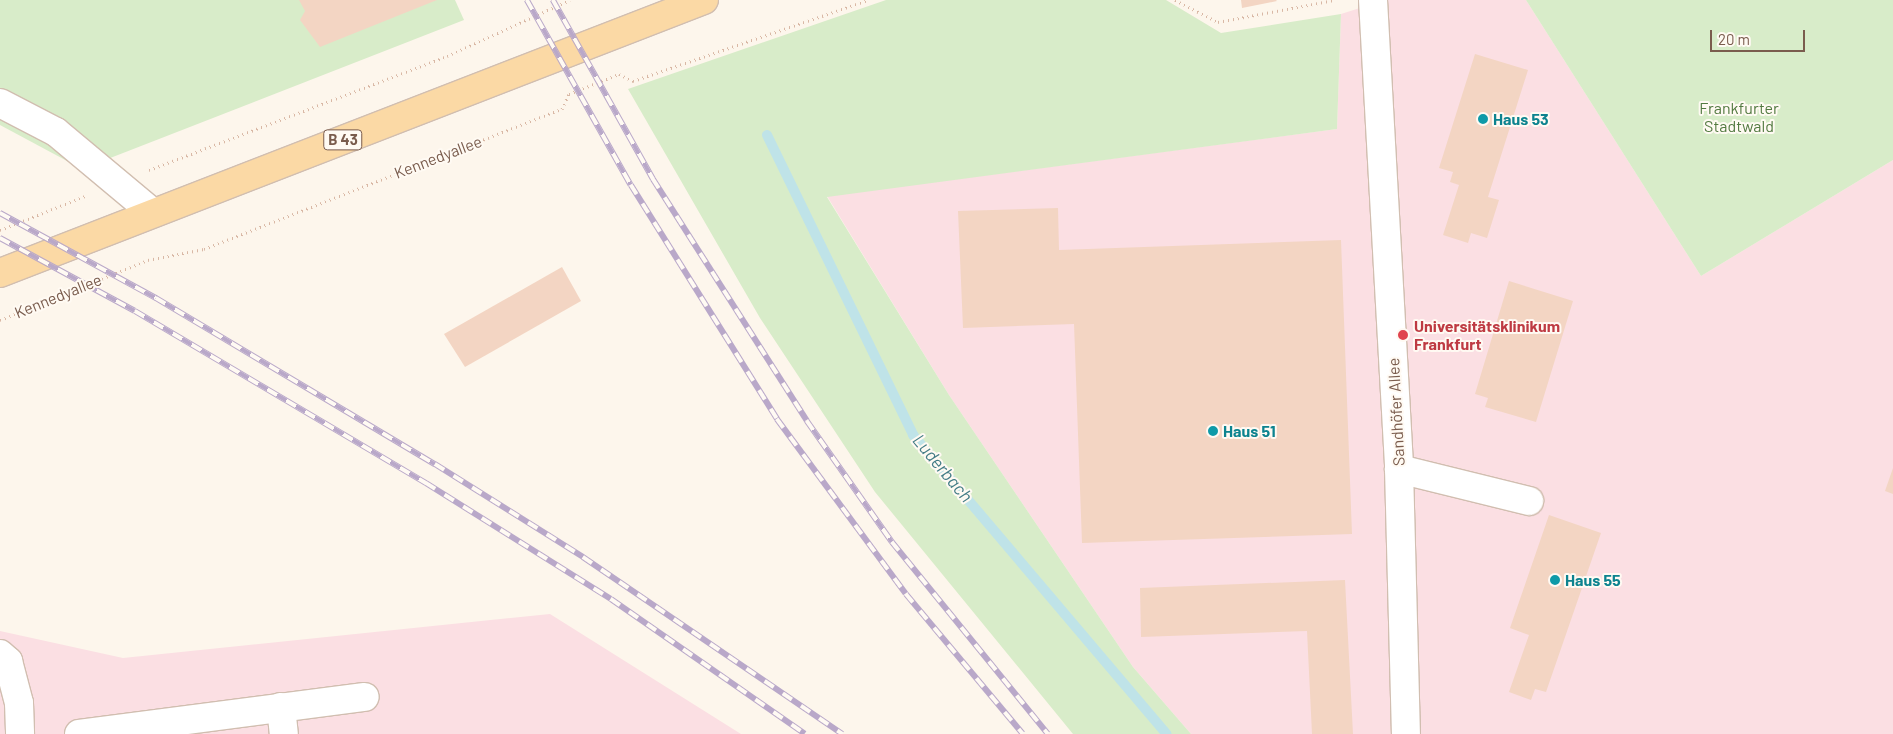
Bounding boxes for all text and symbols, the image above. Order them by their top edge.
scale bar [1713,20,1808,52]
text: 20 m [1718,30,1750,48]
park label: Frankfurter Stadtwald [1699,98,1779,136]
place label: Haus 53 [1493,109,1549,129]
marker: Haus 53 [1477,113,1489,125]
road number: B 43 [323,128,363,152]
street label: Kennedyallee [391,132,485,182]
street label: Kennedyallee [12,270,104,322]
place label: Universitätsklinikum Frankfurt [1414,316,1560,354]
marker: Universitätsklinikum Frankfurt [1396,328,1410,342]
street label: Sandhöfer Allee [1384,357,1408,467]
place label: Haus 51 [1223,421,1276,441]
marker: Haus 51 [1207,425,1219,437]
water label: Luderbach [908,430,978,506]
place label: Haus 55 [1565,570,1621,590]
marker: Haus 55 [1549,574,1561,586]

